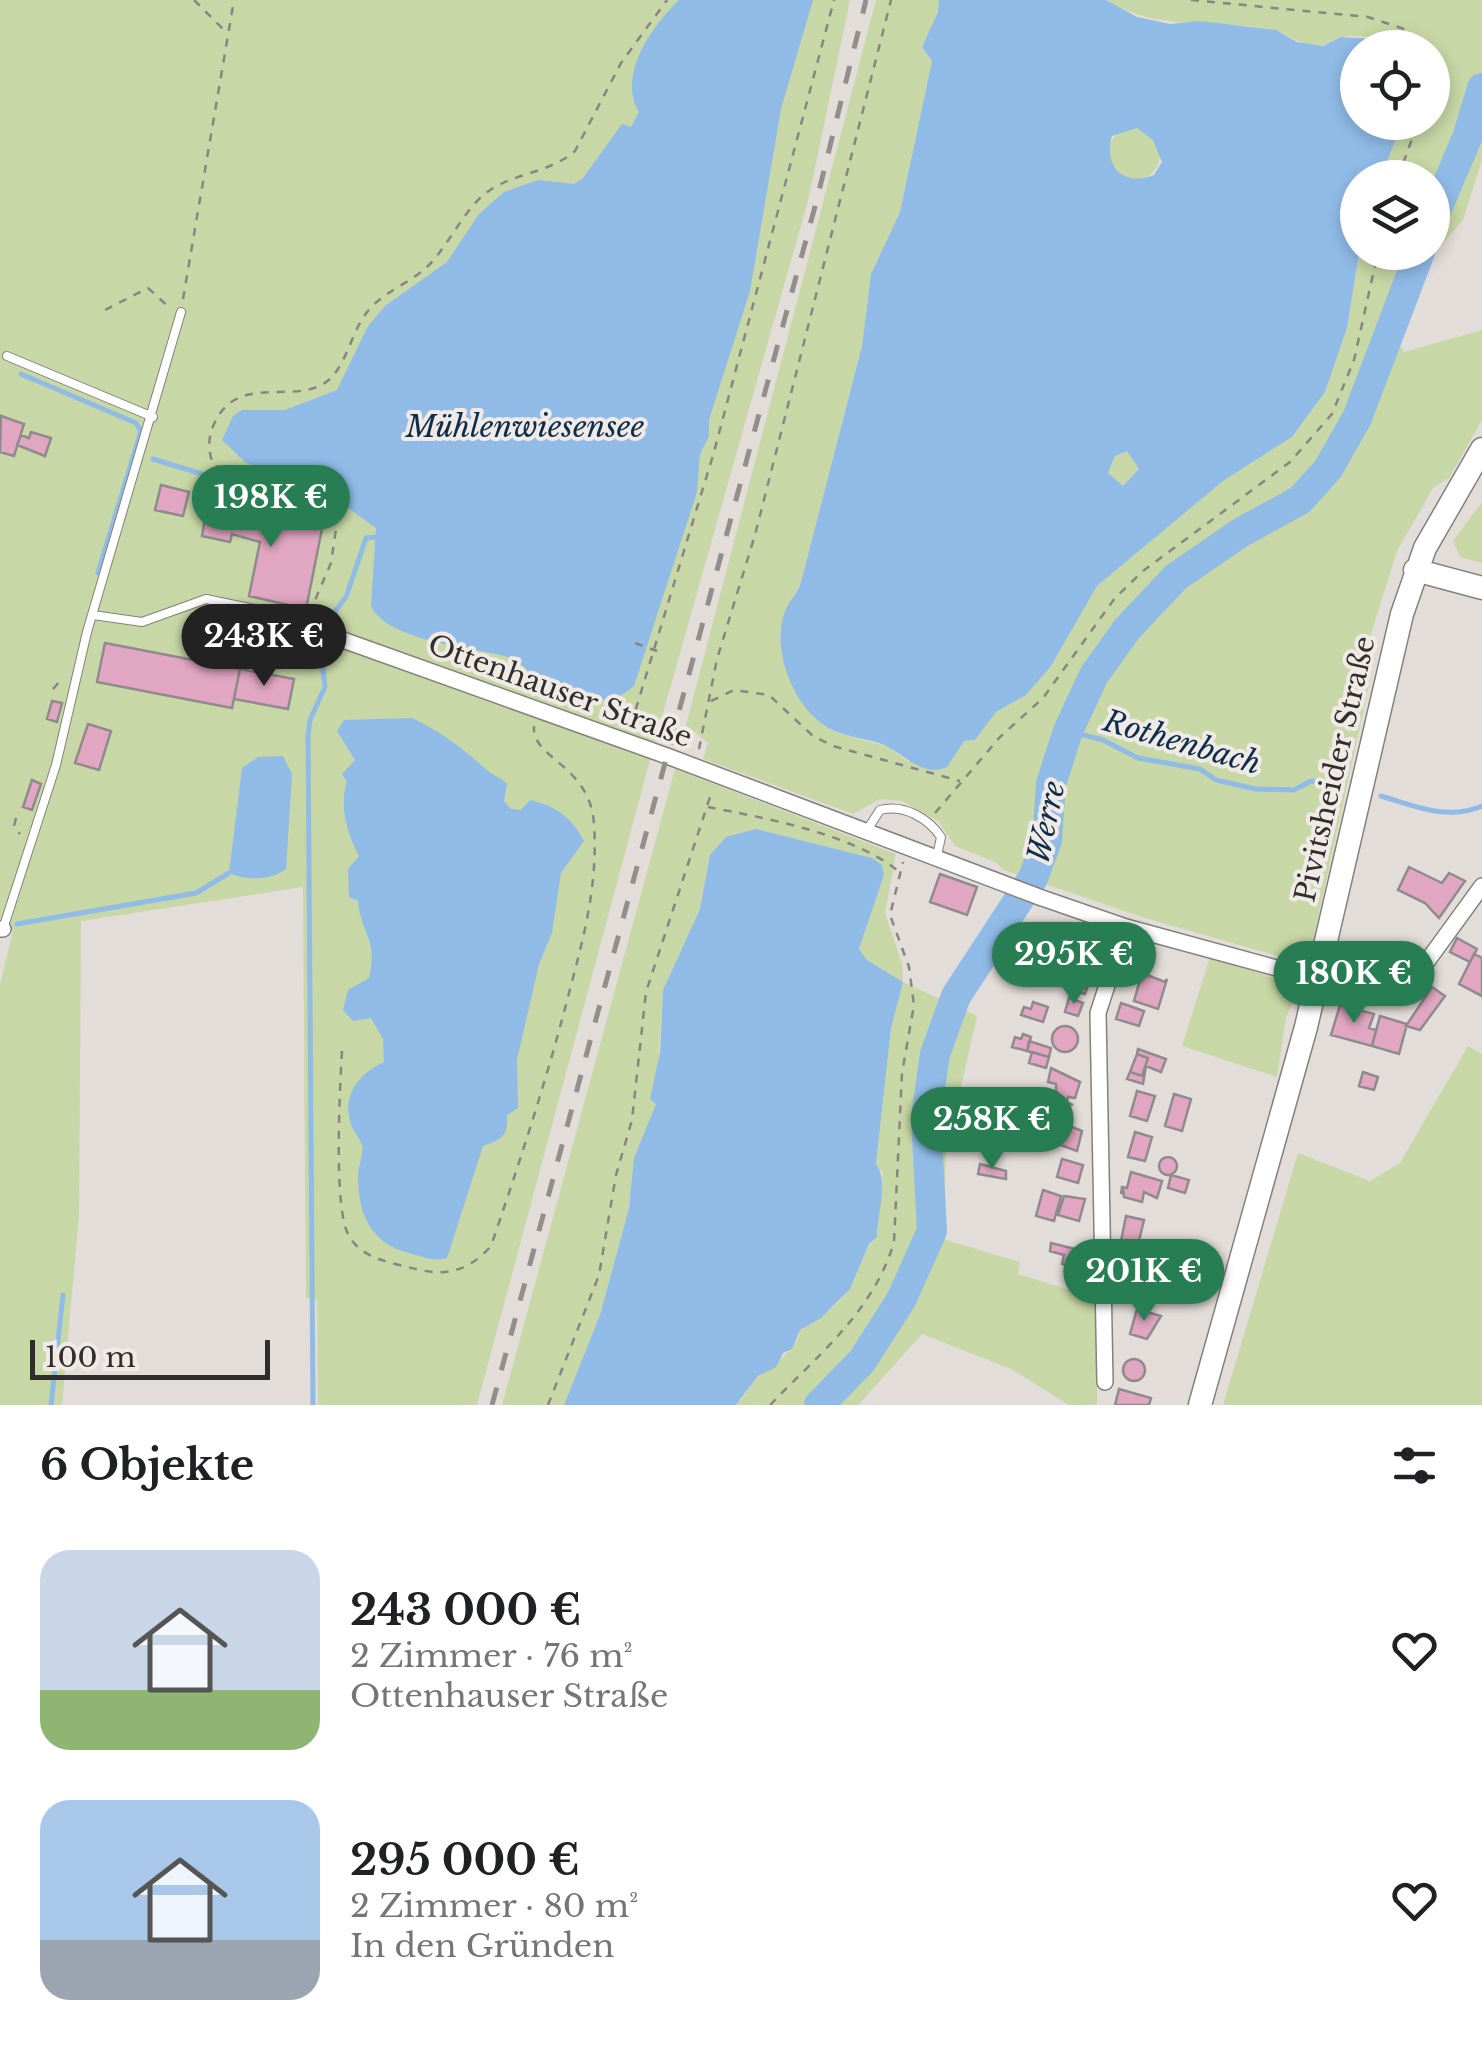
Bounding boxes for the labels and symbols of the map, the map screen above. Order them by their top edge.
water label: Mühlenwiesensee [405,408,645,445]
pin: 198K € [190,465,352,550]
pin: 243K € [183,604,345,689]
street label: Ottenhauser Straße [423,627,697,755]
street label: Pivitsheider Straße [1287,633,1383,905]
water label: Rothenbach [1098,702,1265,782]
water label: Werre [1019,778,1073,866]
pin: 295K € [993,922,1155,1007]
pin: 180K € [1273,941,1435,1026]
pin: 258K € [911,1087,1073,1172]
pin: 201K € [1063,1239,1225,1324]
scale bar [30,1335,270,1380]

